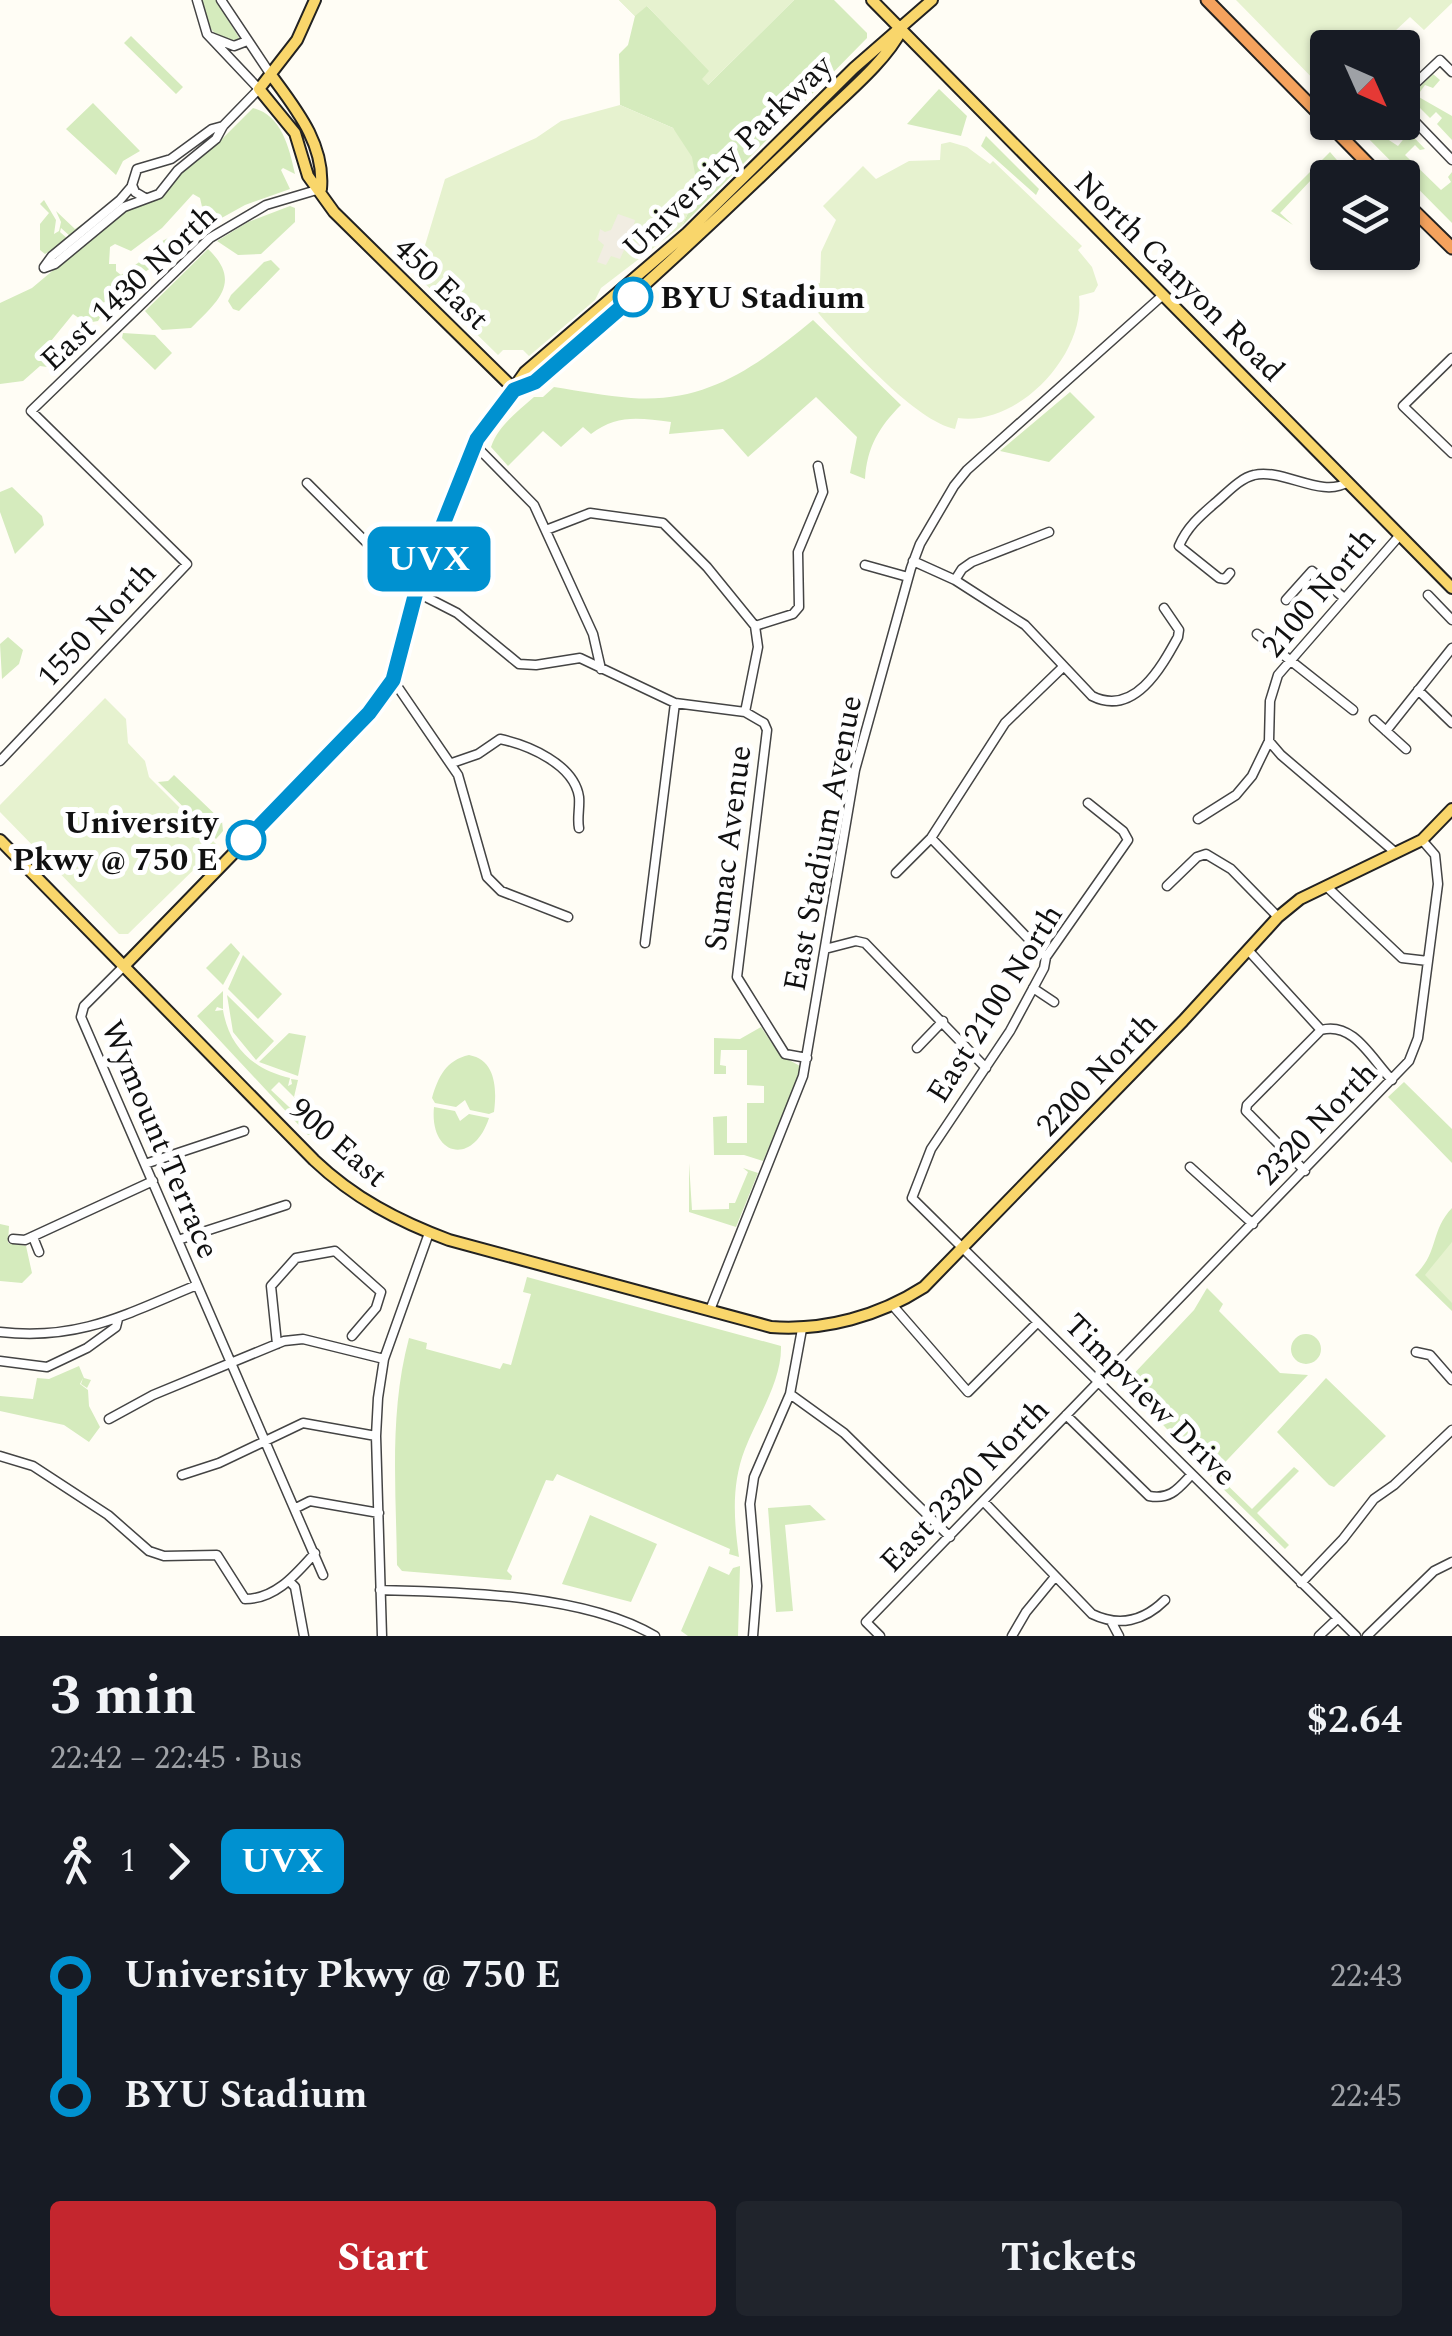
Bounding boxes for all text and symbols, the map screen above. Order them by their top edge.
north arrow [1310,30,1420,140]
map controls [1310,30,1420,270]
street label: University Parkway [611,42,846,271]
street label: North Canyon Road [1062,160,1296,394]
button: layers [1310,160,1420,270]
street label: East 1430 North [29,193,229,383]
street label: 450 East [382,226,500,342]
place label: BYU Stadium [660,274,865,323]
marker: BYU Stadium [614,278,652,316]
street label: 2100 North [1250,517,1389,669]
line badge: UVX [372,526,486,592]
text: UVX [387,533,471,586]
street label: 1550 North [25,551,169,699]
street label: East Stadium Avenue [771,691,876,996]
street label: Sumac Avenue [692,743,765,954]
place label: University Pkwy @ 750 E [12,799,220,885]
marker: University Pkwy @ 750 E [227,821,265,859]
street label: East 2100 North [914,895,1076,1113]
street label: 2200 North [1025,1001,1169,1149]
street label: Wymount Terrace [87,1013,232,1267]
street label: 2320 North [1245,1050,1389,1198]
street label: 900 East [278,1086,398,1200]
street label: Timpview Drive [1052,1302,1248,1498]
street label: East 2320 North [869,1387,1061,1585]
text: 3 min [50,1655,196,1738]
text: $2.64 [1307,1692,1402,1750]
text: 22:42 – 22:45 · Bus [50,1734,303,1783]
icon: walk [50,1834,105,1889]
icon: forward [151,1834,206,1889]
text: UVX [241,1835,324,1888]
text: 1 [120,1837,136,1886]
text: University Pkwy @ 750 E [124,1947,561,2005]
text: 22:43 [1330,1952,1402,2001]
text: BYU Stadium [124,2067,368,2125]
text: 22:45 [1330,2072,1402,2121]
button: Start [50,2201,716,2316]
button: Tickets [736,2201,1402,2316]

